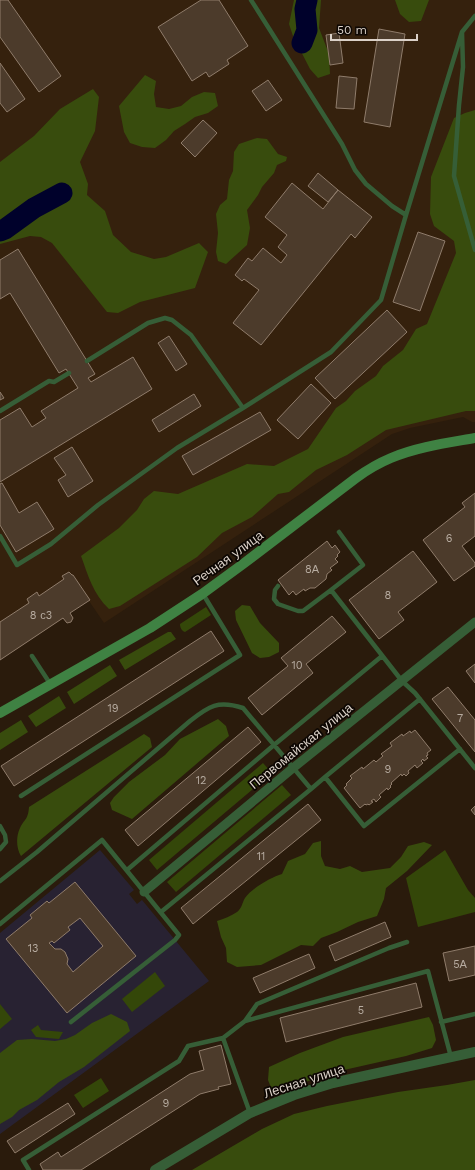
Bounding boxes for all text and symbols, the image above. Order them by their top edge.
scale bar [331,16,417,42]
text: 50 m [337,23,367,37]
street label: Речная улица [190,527,267,589]
house number: 6 [446,532,453,545]
house number: 8А [305,563,320,576]
house number: 8 [385,589,392,602]
house number: 8 с3 [30,609,52,622]
house number: 10 [291,659,303,672]
street label: Первомайская улица [246,699,356,792]
house number: 19 [107,702,119,715]
house number: 7 [457,712,463,725]
house number: 9 [385,763,392,776]
house number: 12 [196,774,206,787]
house number: 11 [257,850,265,863]
house number: 13 [28,942,38,955]
house number: 5А [453,958,468,971]
house number: 5 [358,1004,364,1017]
street label: Лесная улица [262,1061,347,1101]
house number: 9 [163,1097,170,1110]

